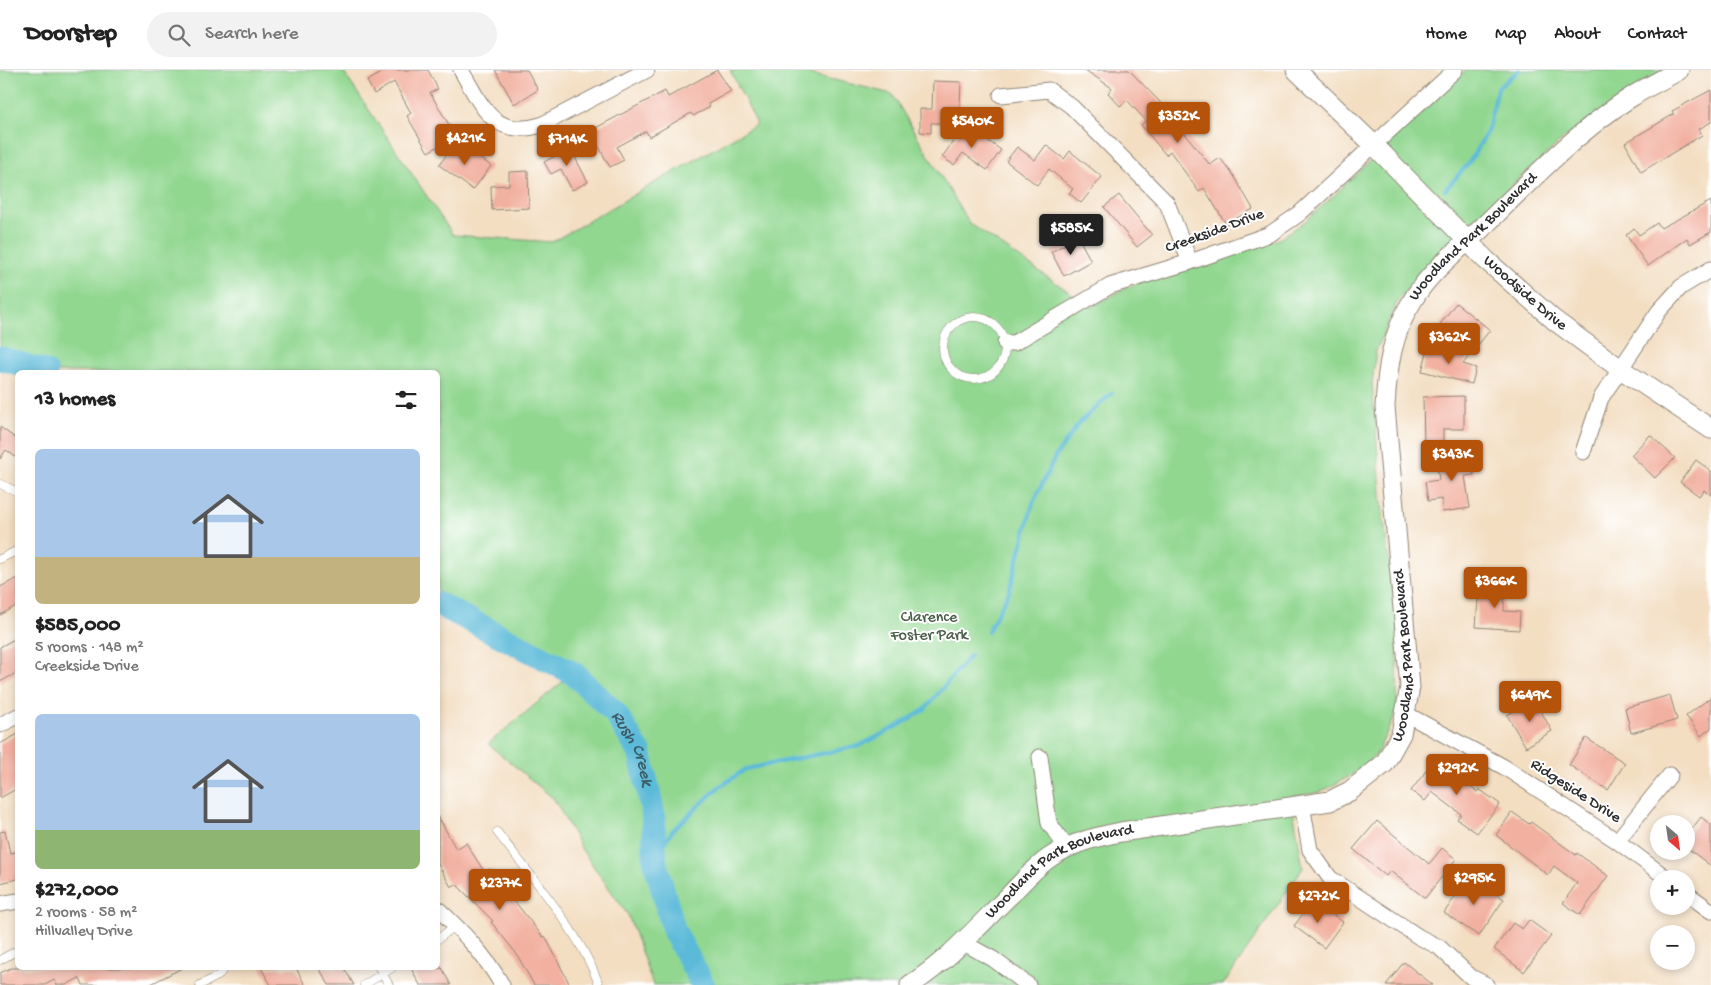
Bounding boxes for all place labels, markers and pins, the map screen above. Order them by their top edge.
pin: $352K [1143,102,1213,144]
pin: $540K [937,106,1007,149]
pin: $421K [430,124,500,166]
pin: $714K [532,124,602,167]
pin: $585K [1036,214,1106,256]
pin: $362K [1414,322,1484,365]
pin: $343K [1417,440,1487,482]
pin: $366K [1460,566,1530,609]
pin: $649K [1495,680,1565,723]
pin: $292K [1422,754,1492,796]
pin: $295K [1439,864,1509,906]
pin: $237K [465,868,535,911]
pin: $272K [1283,882,1353,924]

